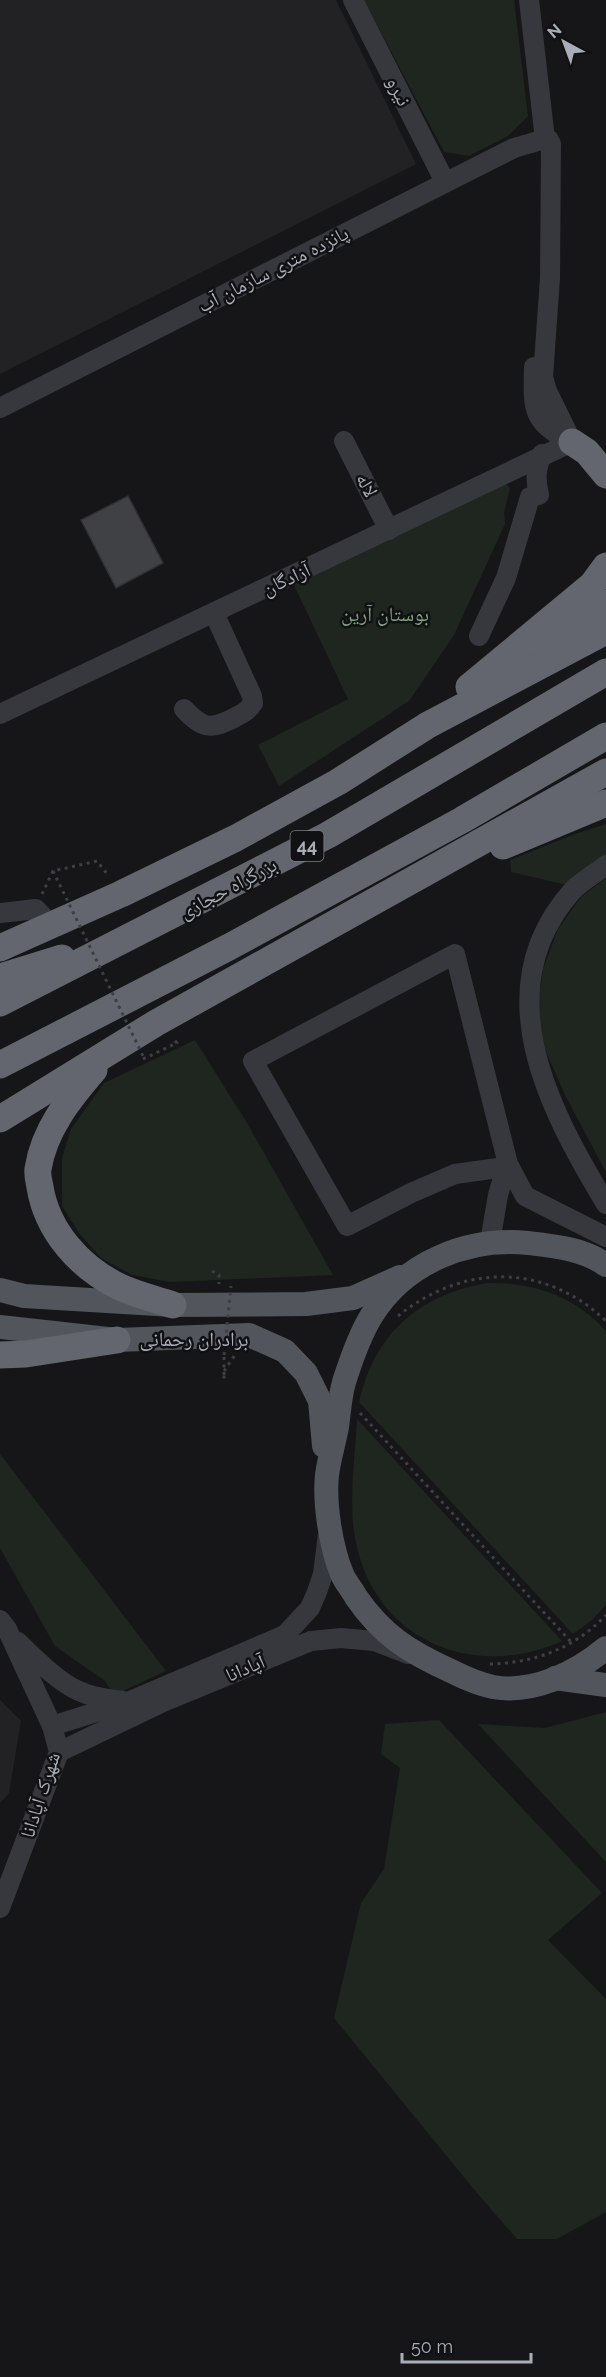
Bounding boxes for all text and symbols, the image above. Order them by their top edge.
north arrow [534,12,594,72]
text: N [544,20,565,42]
street label: نیرو [381,72,417,110]
street label: پانزده متری سازمان آب [194,221,353,318]
street label: لاله [351,469,383,501]
street label: آزادگان [258,557,315,601]
park label: بوستان آرین [341,602,429,626]
road number: 44 [290,831,324,861]
street label: بزرگراه حجازی [175,852,281,924]
street label: برادران رحمانی [140,1327,248,1351]
street label: آپادانا [222,1649,269,1687]
street label: شهرک آپادانا [15,1749,65,1841]
scale bar [402,2326,531,2364]
text: 50 m [411,2336,453,2357]

